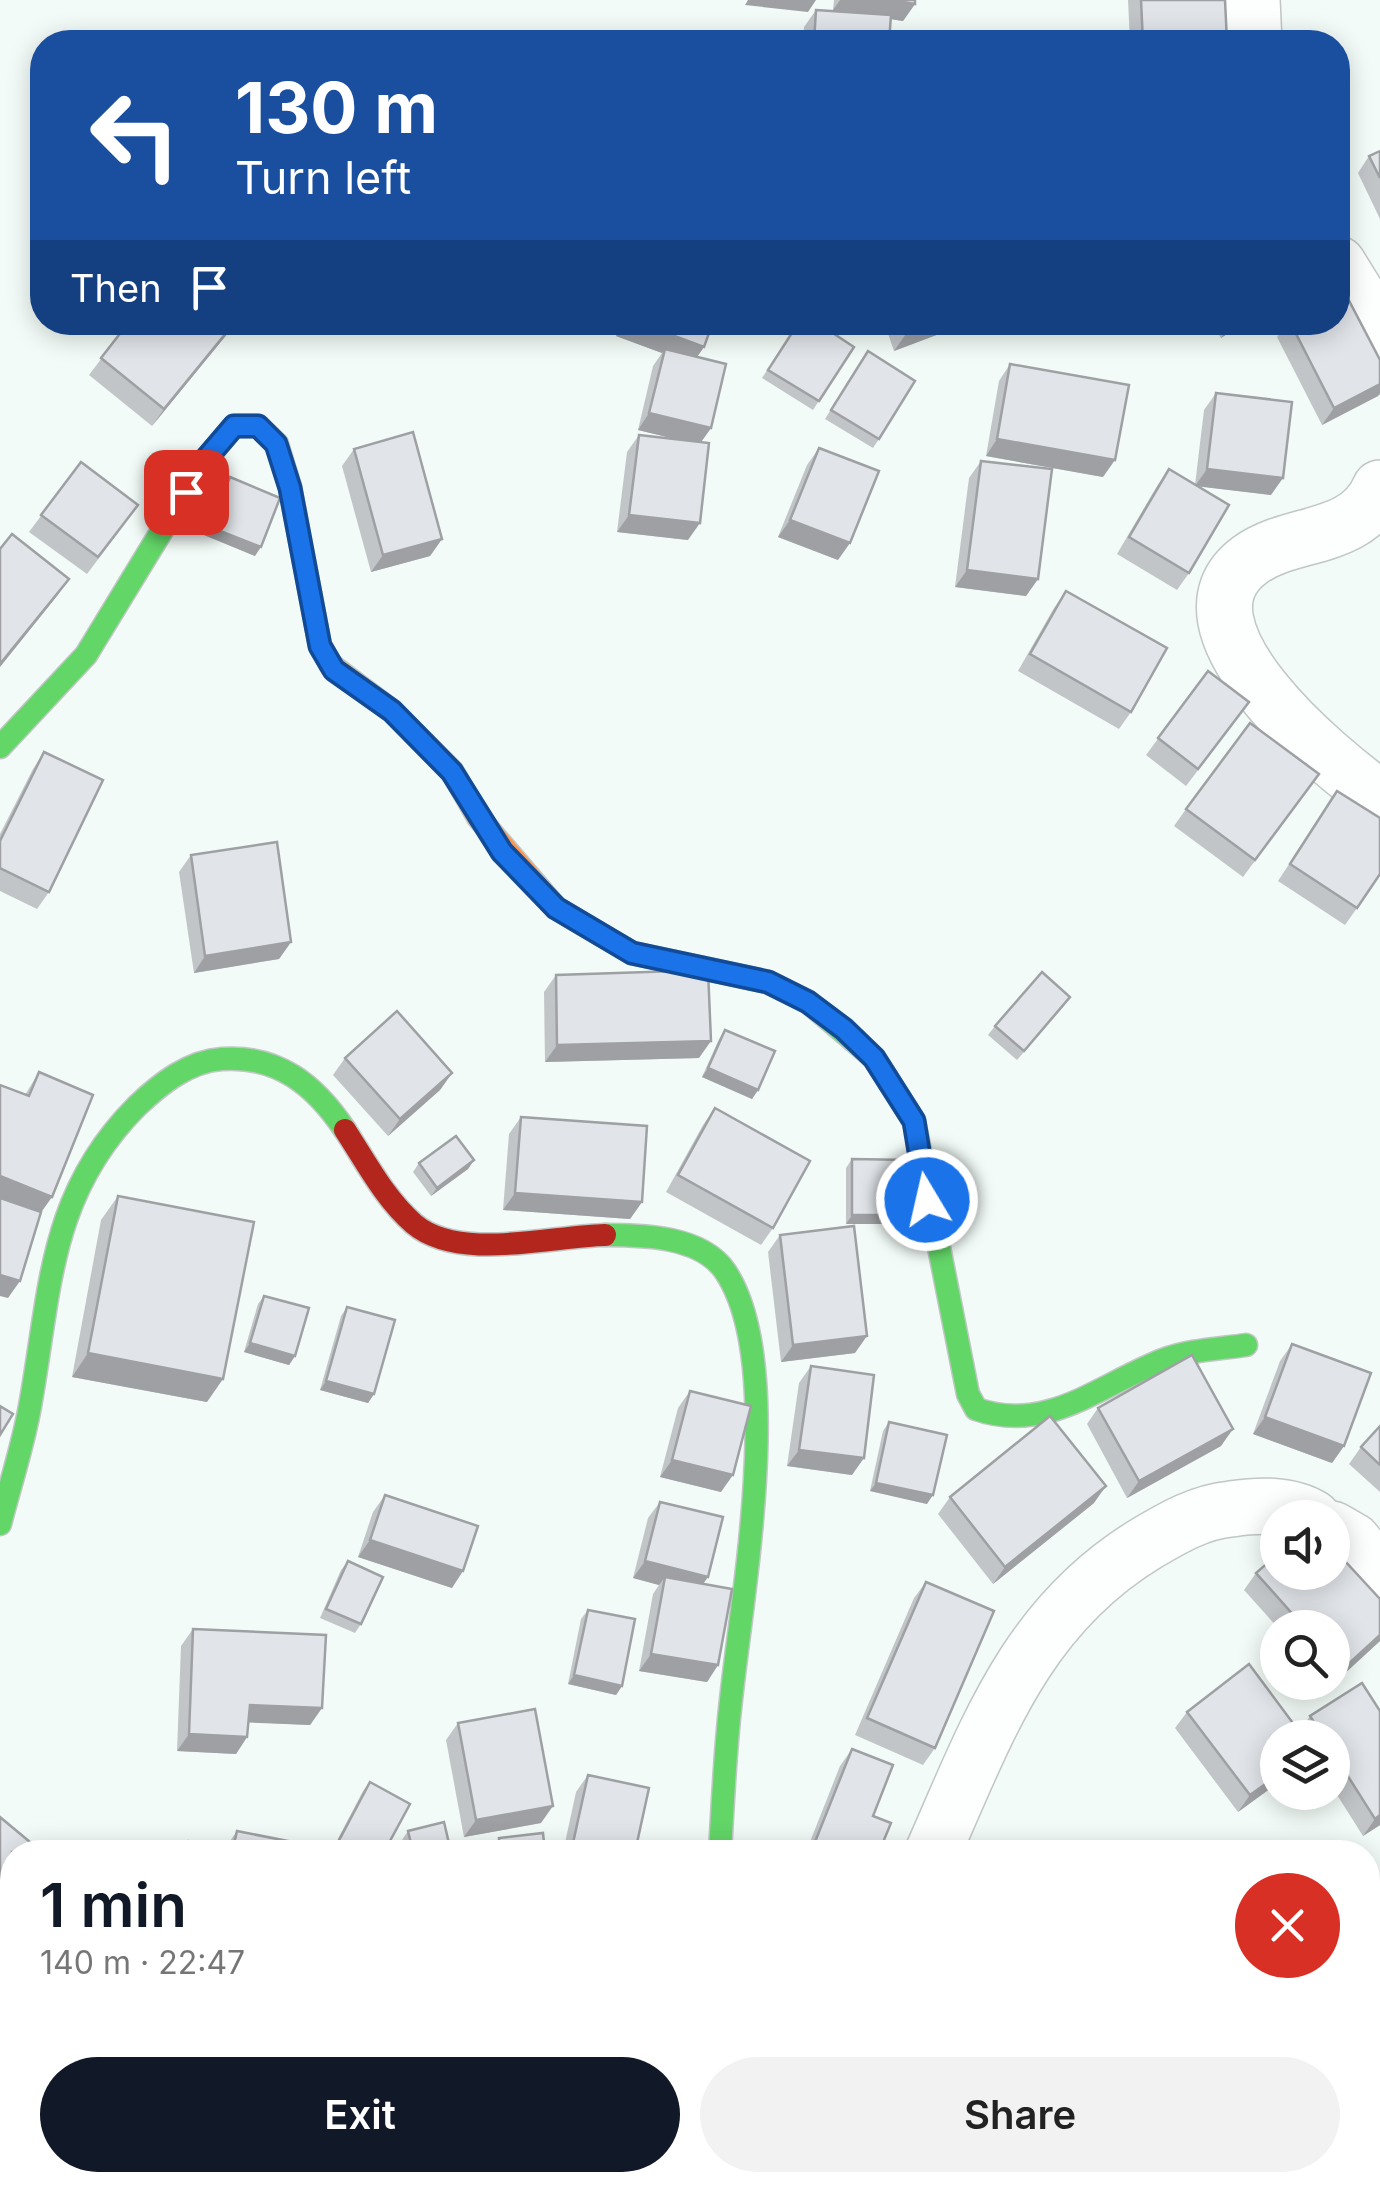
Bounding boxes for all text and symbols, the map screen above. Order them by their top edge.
text: 130 m [235,65,438,150]
icon: left [70,70,200,200]
text: Turn left [235,150,411,205]
icon: arrive [182,260,237,315]
text: Then [70,265,162,311]
pin [144,450,229,535]
icon: arrive [159,465,214,520]
position arrow [875,1148,979,1252]
map controls [1260,1500,1350,1810]
button: sound [1260,1500,1350,1590]
button: search [1260,1610,1350,1700]
button: layers [1260,1720,1350,1810]
text: 1 min [40,1869,187,1941]
button: close [1235,1873,1340,1978]
text: 140 m · 22:47 [40,1943,245,1982]
button: Exit [40,2057,680,2172]
button: Share [700,2057,1340,2172]

